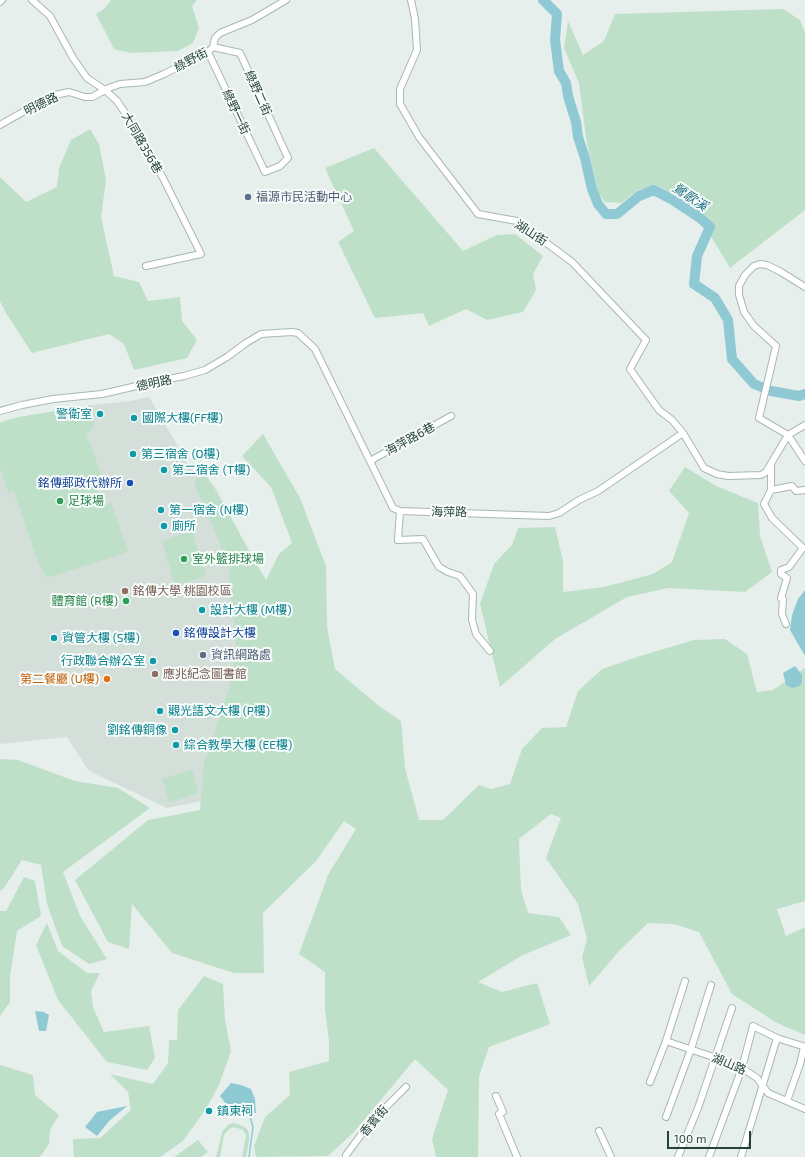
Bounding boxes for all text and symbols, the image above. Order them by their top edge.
street label: 綠野街 [172,45,210,75]
street label: 綠野二街 [242,68,274,118]
street label: 綠野一街 [219,87,253,137]
street label: 明德路 [22,90,60,118]
street label: 大同路356巷 [119,110,165,176]
water label: 鶯歌溪 [669,180,711,214]
place label: 福源市民活動中心 [256,190,352,204]
marker: 福源市民活動中心 [243,192,253,202]
street label: 湖山街 [512,217,550,249]
street label: 德明路 [135,372,173,394]
place label: 警衛室 [56,407,92,421]
marker: 警衛室 [95,409,105,419]
place label: 國際大樓(FF樓) [142,411,223,425]
marker: 國際大樓(FF樓) [129,413,139,423]
street label: 海萍路6巷 [383,419,437,459]
place label: 第三宿舍 (O樓) [141,447,220,461]
marker: 第三宿舍 (O樓) [128,449,138,459]
place label: 第二宿舍 (T樓) [172,463,250,477]
marker: 第二宿舍 (T樓) [159,465,169,475]
place label: 銘傳郵政代辦所 [38,476,122,490]
marker: 銘傳郵政代辦所 [125,478,135,488]
place label: 足球場 [68,494,104,508]
marker: 足球場 [55,496,65,506]
place label: 第一宿舍 (N樓) [169,503,248,517]
street label: 海萍路 [431,504,467,520]
marker: 第一宿舍 (N樓) [156,505,166,515]
place label: 廁所 [172,519,196,533]
marker: 廁所 [159,521,169,531]
place label: 室外籃排球場 [192,552,264,566]
marker: 室外籃排球場 [179,554,189,564]
place label: 銘傳大學 桃園校區 [133,584,232,598]
marker: 銘傳大學 桃園校區 [120,586,130,596]
place label: 體育館 (R樓) [52,594,118,608]
marker: 體育館 (R樓) [121,596,131,606]
place label: 設計大樓 (M樓) [210,603,291,617]
marker: 設計大樓 (M樓) [197,605,207,615]
place label: 銘傳設計大樓 [184,626,256,640]
marker: 銘傳設計大樓 [171,628,181,638]
place label: 資管大樓 (S樓) [62,631,140,645]
marker: 資管大樓 (S樓) [49,633,59,643]
place label: 資訊網路處 [211,648,271,662]
marker: 資訊網路處 [198,650,208,660]
place label: 行政聯合辦公室 [61,654,145,668]
marker: 行政聯合辦公室 [148,656,158,666]
place label: 應兆紀念圖書館 [163,667,247,681]
marker: 應兆紀念圖書館 [150,669,160,679]
place label: 第二餐廳 (U樓) [20,672,99,686]
marker: 第二餐廳 (U樓) [102,674,112,684]
place label: 觀光語文大樓 (P樓) [168,704,270,718]
marker: 觀光語文大樓 (P樓) [155,706,165,716]
place label: 劉銘傳銅像 [107,723,167,737]
marker: 劉銘傳銅像 [170,725,180,735]
place label: 綜合教學大樓 (EE樓) [184,738,292,752]
marker: 綜合教學大樓 (EE樓) [171,740,181,750]
street label: 湖山路 [710,1050,748,1078]
street label: 香賓街 [357,1103,391,1139]
place label: 鎮東祠 [217,1104,253,1118]
marker: 鎮東祠 [204,1106,214,1116]
scale bar [669,1123,753,1149]
text: 100 m [674,1131,706,1145]

